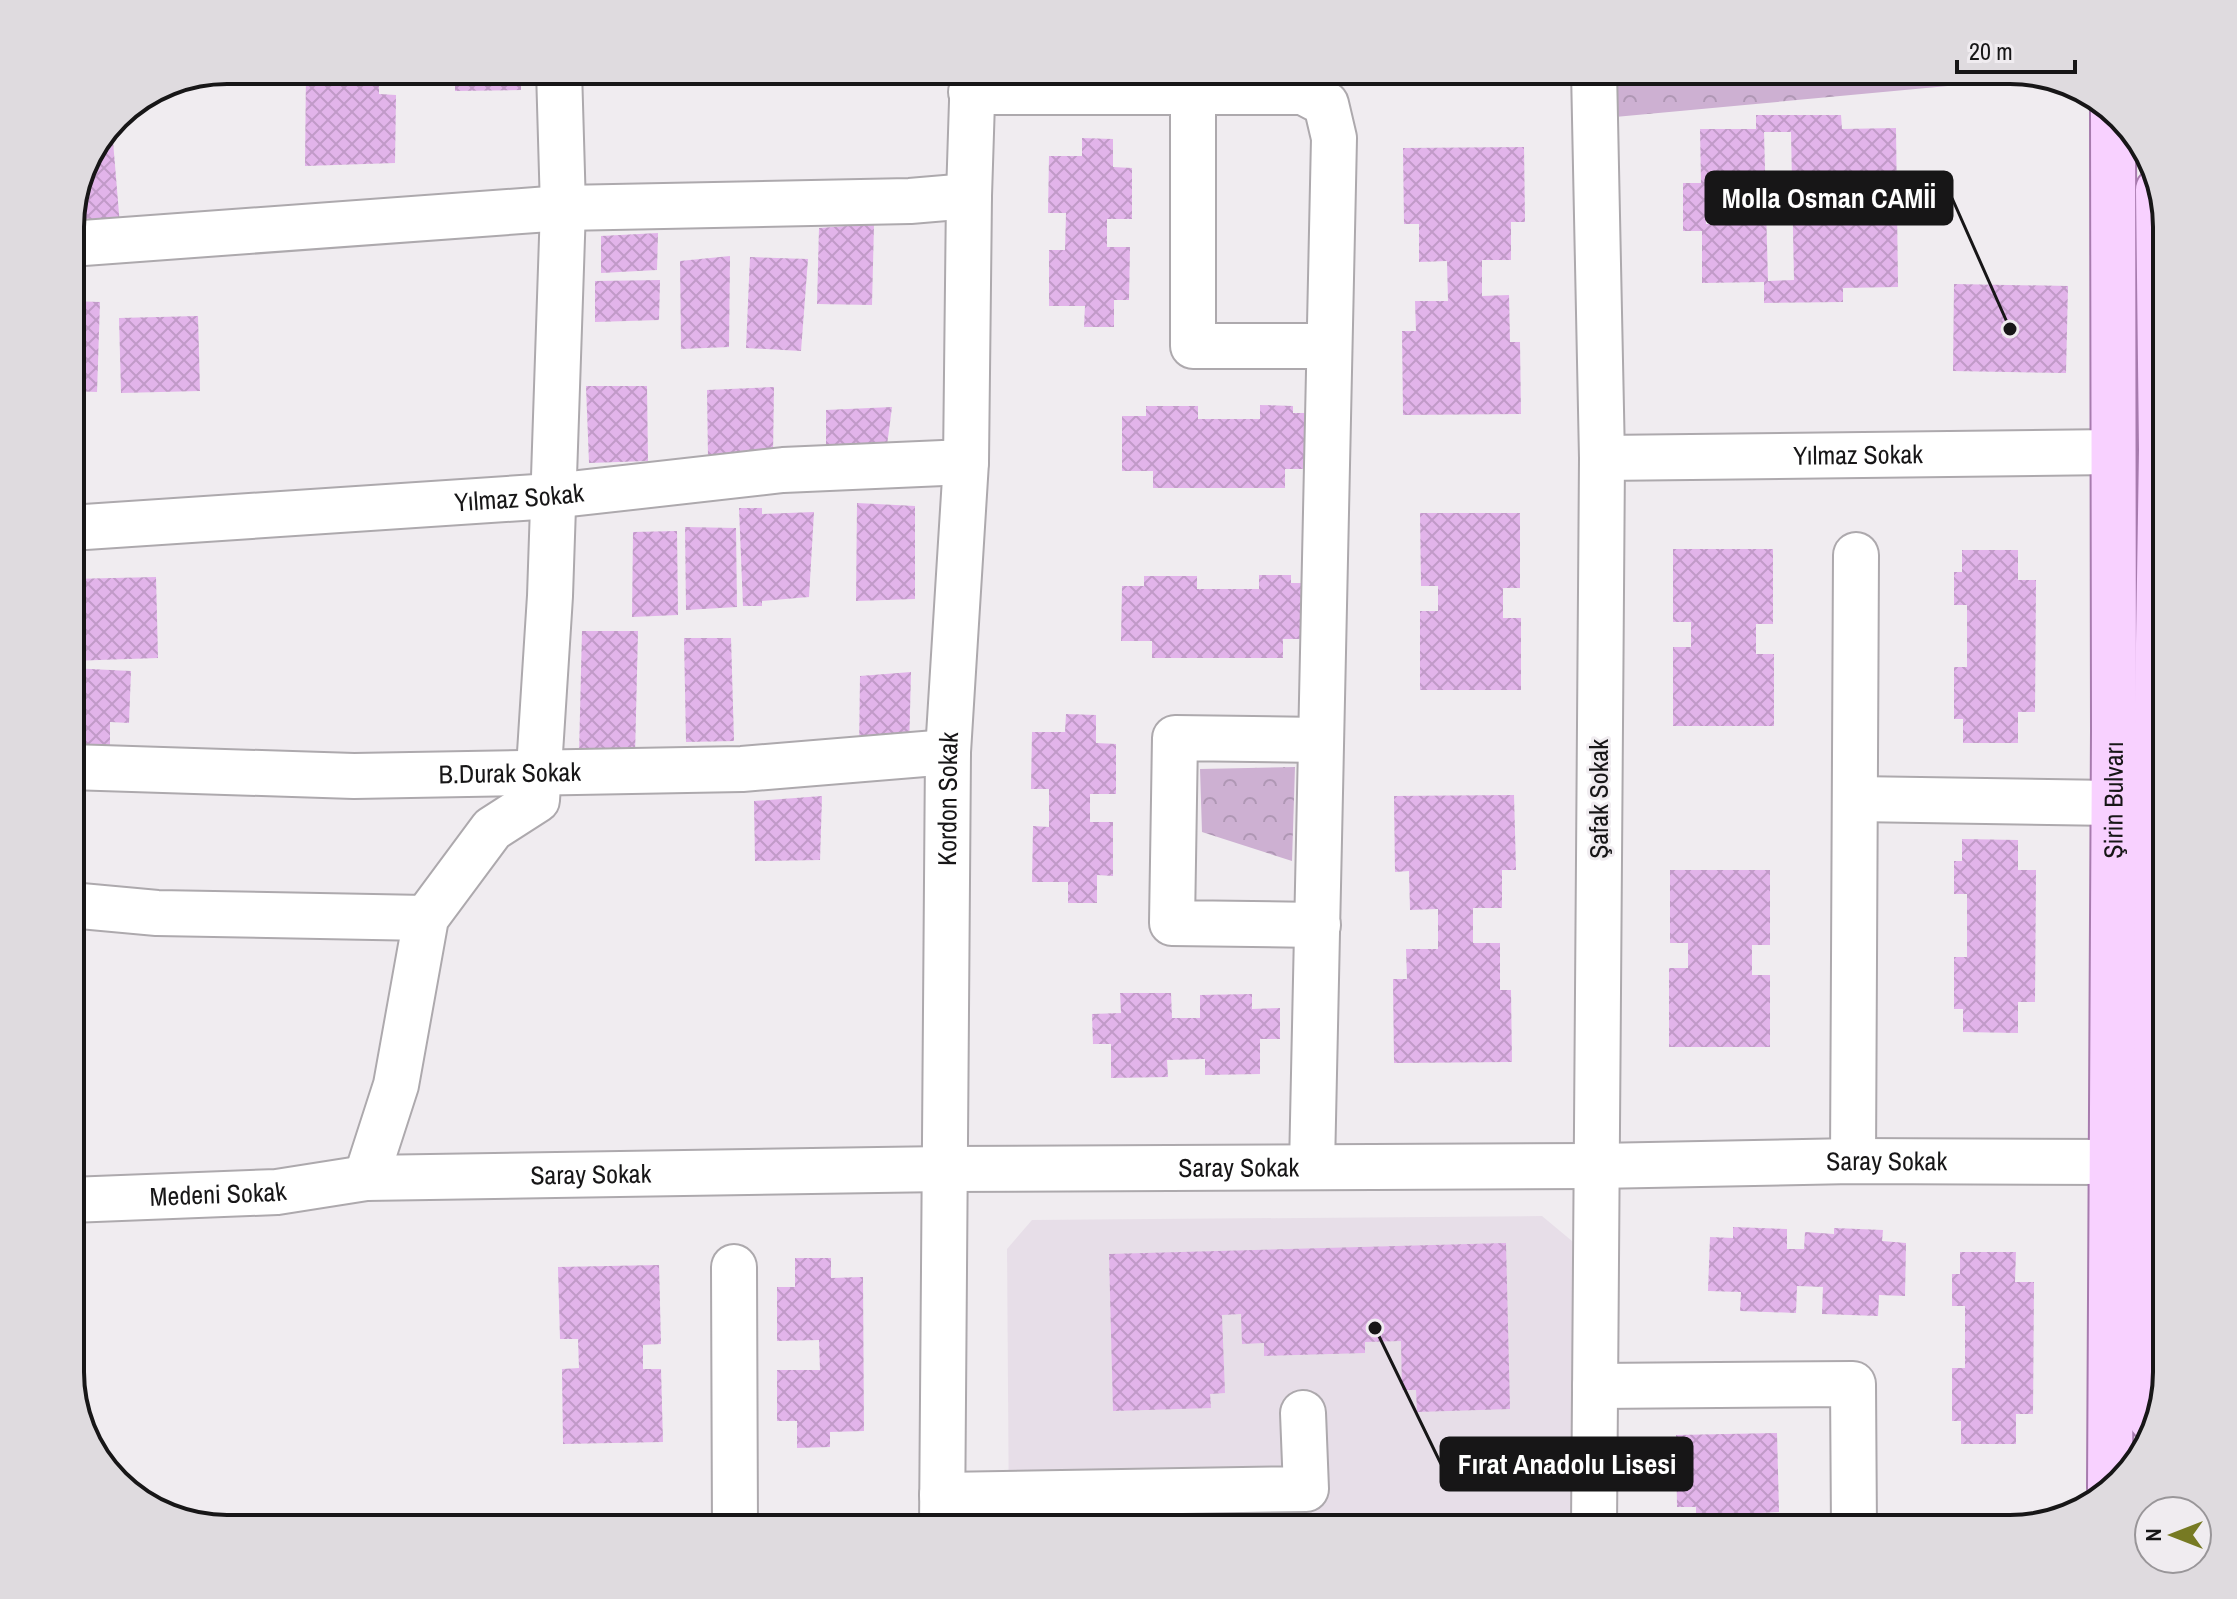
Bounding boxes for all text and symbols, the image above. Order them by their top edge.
scale bar [1957,24,2075,74]
text: 20 m [1969,35,2013,67]
callout: Molla Osman CAMİİ [1706,172,1952,224]
text: Molla Osman CAMİİ [1722,179,1936,217]
street label: Yılmaz Sokak [1793,436,1923,473]
street label: Yılmaz Sokak [453,475,586,519]
street label: Kordon Sokak [929,731,966,866]
street label: Şafak Sokak [1581,739,1616,859]
street label: Şirin Bulvarı [2095,741,2131,859]
street label: B.Durak Sokak [438,754,582,791]
street label: Saray Sokak [1826,1143,1948,1179]
street label: Saray Sokak [1178,1149,1300,1185]
street label: Saray Sokak [530,1156,652,1192]
street label: Medeni Sokak [149,1173,289,1214]
callout: Fırat Anadolu Lisesi [1441,1438,1692,1490]
text: Fırat Anadolu Lisesi [1458,1445,1676,1483]
north arrow [2133,1495,2213,1575]
text: N [2138,1528,2168,1542]

